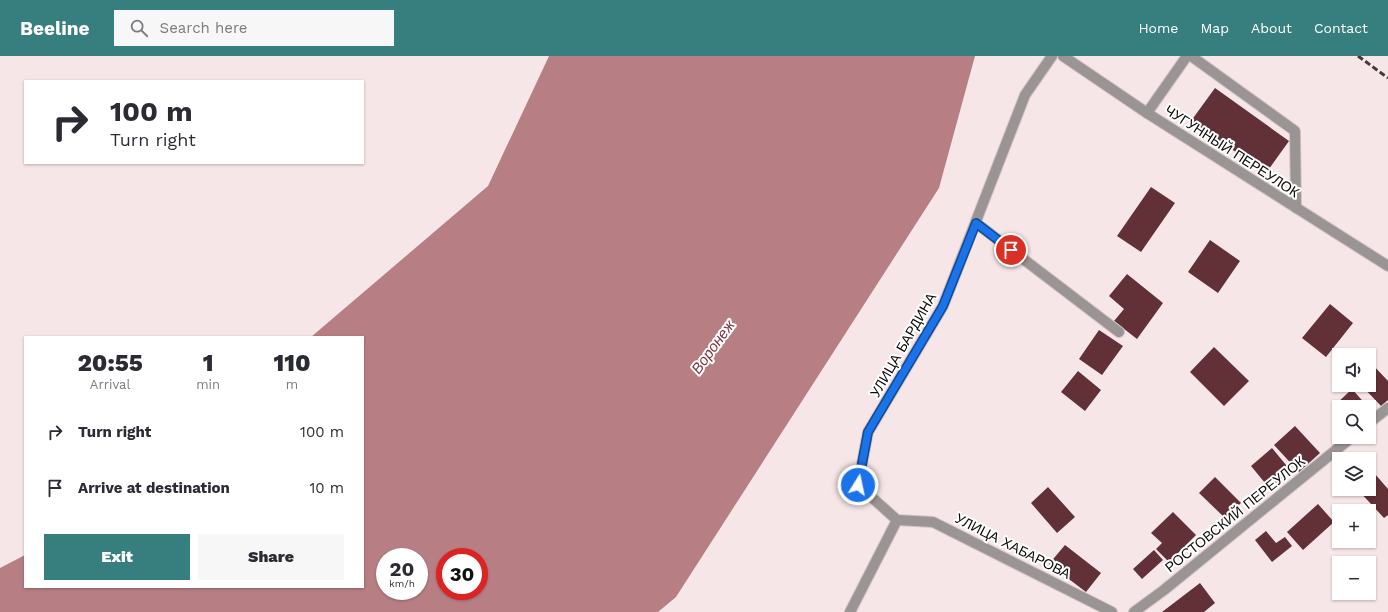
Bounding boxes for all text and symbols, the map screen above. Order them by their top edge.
search box [114,10,394,46]
text: Beeline [20,17,90,40]
icon: search [128,17,150,39]
text: Search here [160,19,247,37]
text: Home [1138,20,1178,36]
text: Map [1200,20,1229,36]
text: About [1251,20,1292,36]
text: Contact [1314,20,1368,36]
text: 100 m [110,95,193,128]
icon: right [44,96,96,148]
street label: ЧУГУННЫЙ ПЕРЕУЛОК [1162,101,1303,201]
text: Turn right [110,129,196,150]
pin [994,233,1028,267]
icon: arrive [1000,239,1022,261]
street label: УЛИЦА БАРДИНА [867,289,940,400]
water label: Воронеж [688,316,739,377]
map controls [1332,348,1376,600]
button: sound [1332,348,1376,392]
text: 20:55 [77,349,143,377]
text: 1 [203,349,213,377]
text: 110 [274,349,311,377]
text: Arrival [90,377,130,392]
text: min [196,377,220,392]
text: m [286,377,298,392]
button: search [1332,400,1376,444]
icon: right [44,421,66,443]
text: Turn right [78,423,151,441]
text: 100 m [300,423,344,441]
street label: РОСТОВСКИЙ ПЕРЕУЛОК [1161,451,1309,575]
button: layers [1332,452,1376,496]
position arrow [837,464,879,506]
icon: arrive [44,477,66,499]
text: Arrive at destination [78,479,230,497]
text: 10 m [309,479,344,497]
button: + [1332,504,1376,548]
street label: УЛИЦА ХАБАРОВА [953,510,1074,582]
button: Exit [44,534,190,580]
button: Share [198,534,344,580]
speed limit sign: 30 [436,548,488,600]
button: − [1332,556,1376,600]
text: 20 [390,557,414,581]
text: km/h [389,578,415,589]

